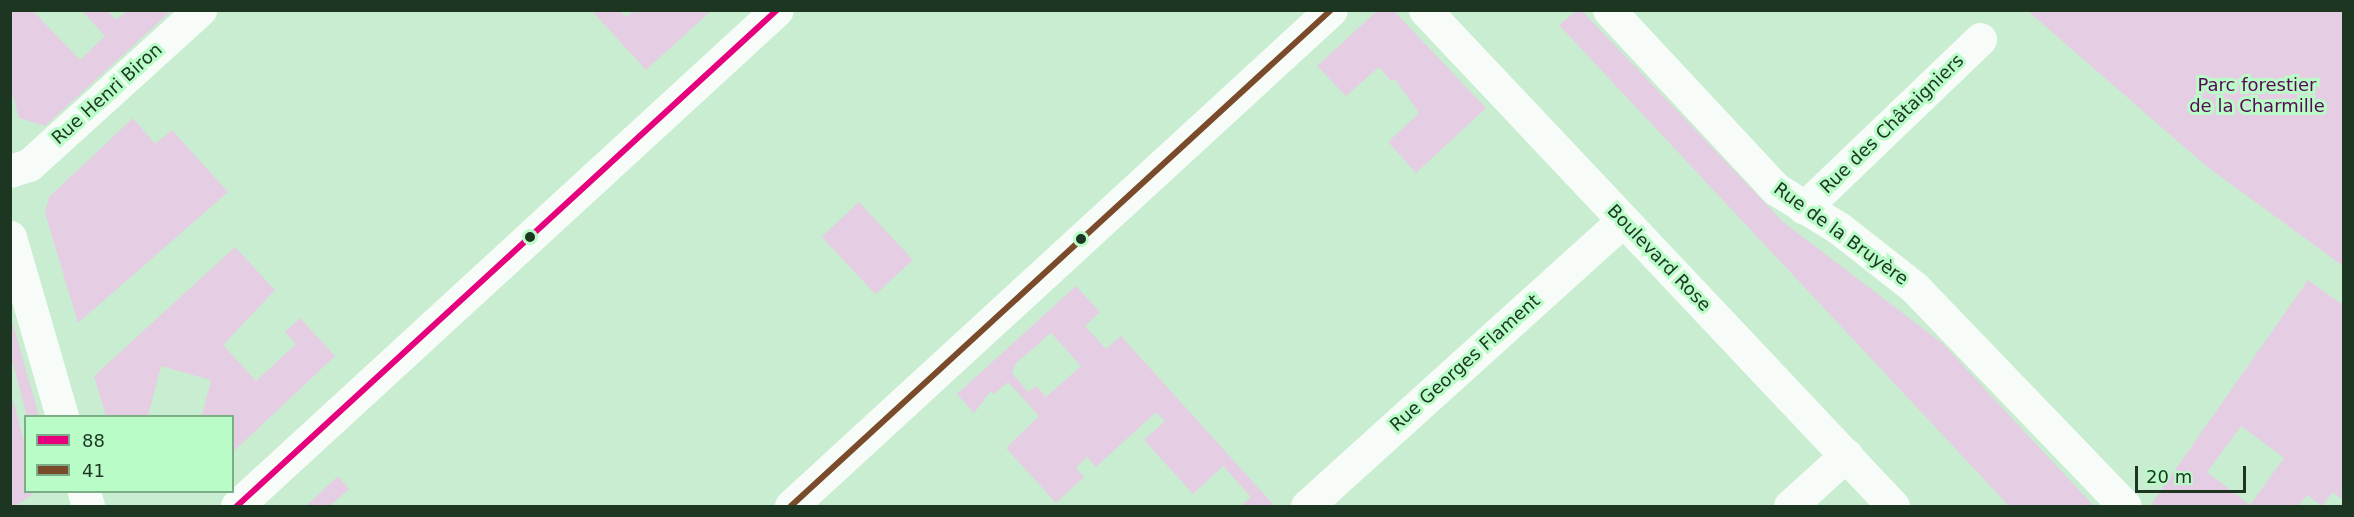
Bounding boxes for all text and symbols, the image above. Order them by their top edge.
street label: Rue Henri Biron [47,39,167,149]
street label: Rue des Châtaigniers [1816,50,1968,198]
park label: Parc forestier de la Charmille [2189,75,2325,118]
street label: Rue de la Bruyère [1770,178,1912,290]
street label: Boulevard Rose [1603,200,1715,316]
unlabelled marker [524,231,536,243]
unlabelled marker [1075,233,1087,245]
street label: Rue Georges Flament [1386,290,1544,436]
legend [24,415,234,493]
text: 88 [82,430,105,451]
scale bar [2138,454,2249,492]
text: 41 [82,460,105,481]
text: 20 m [2146,466,2192,487]

